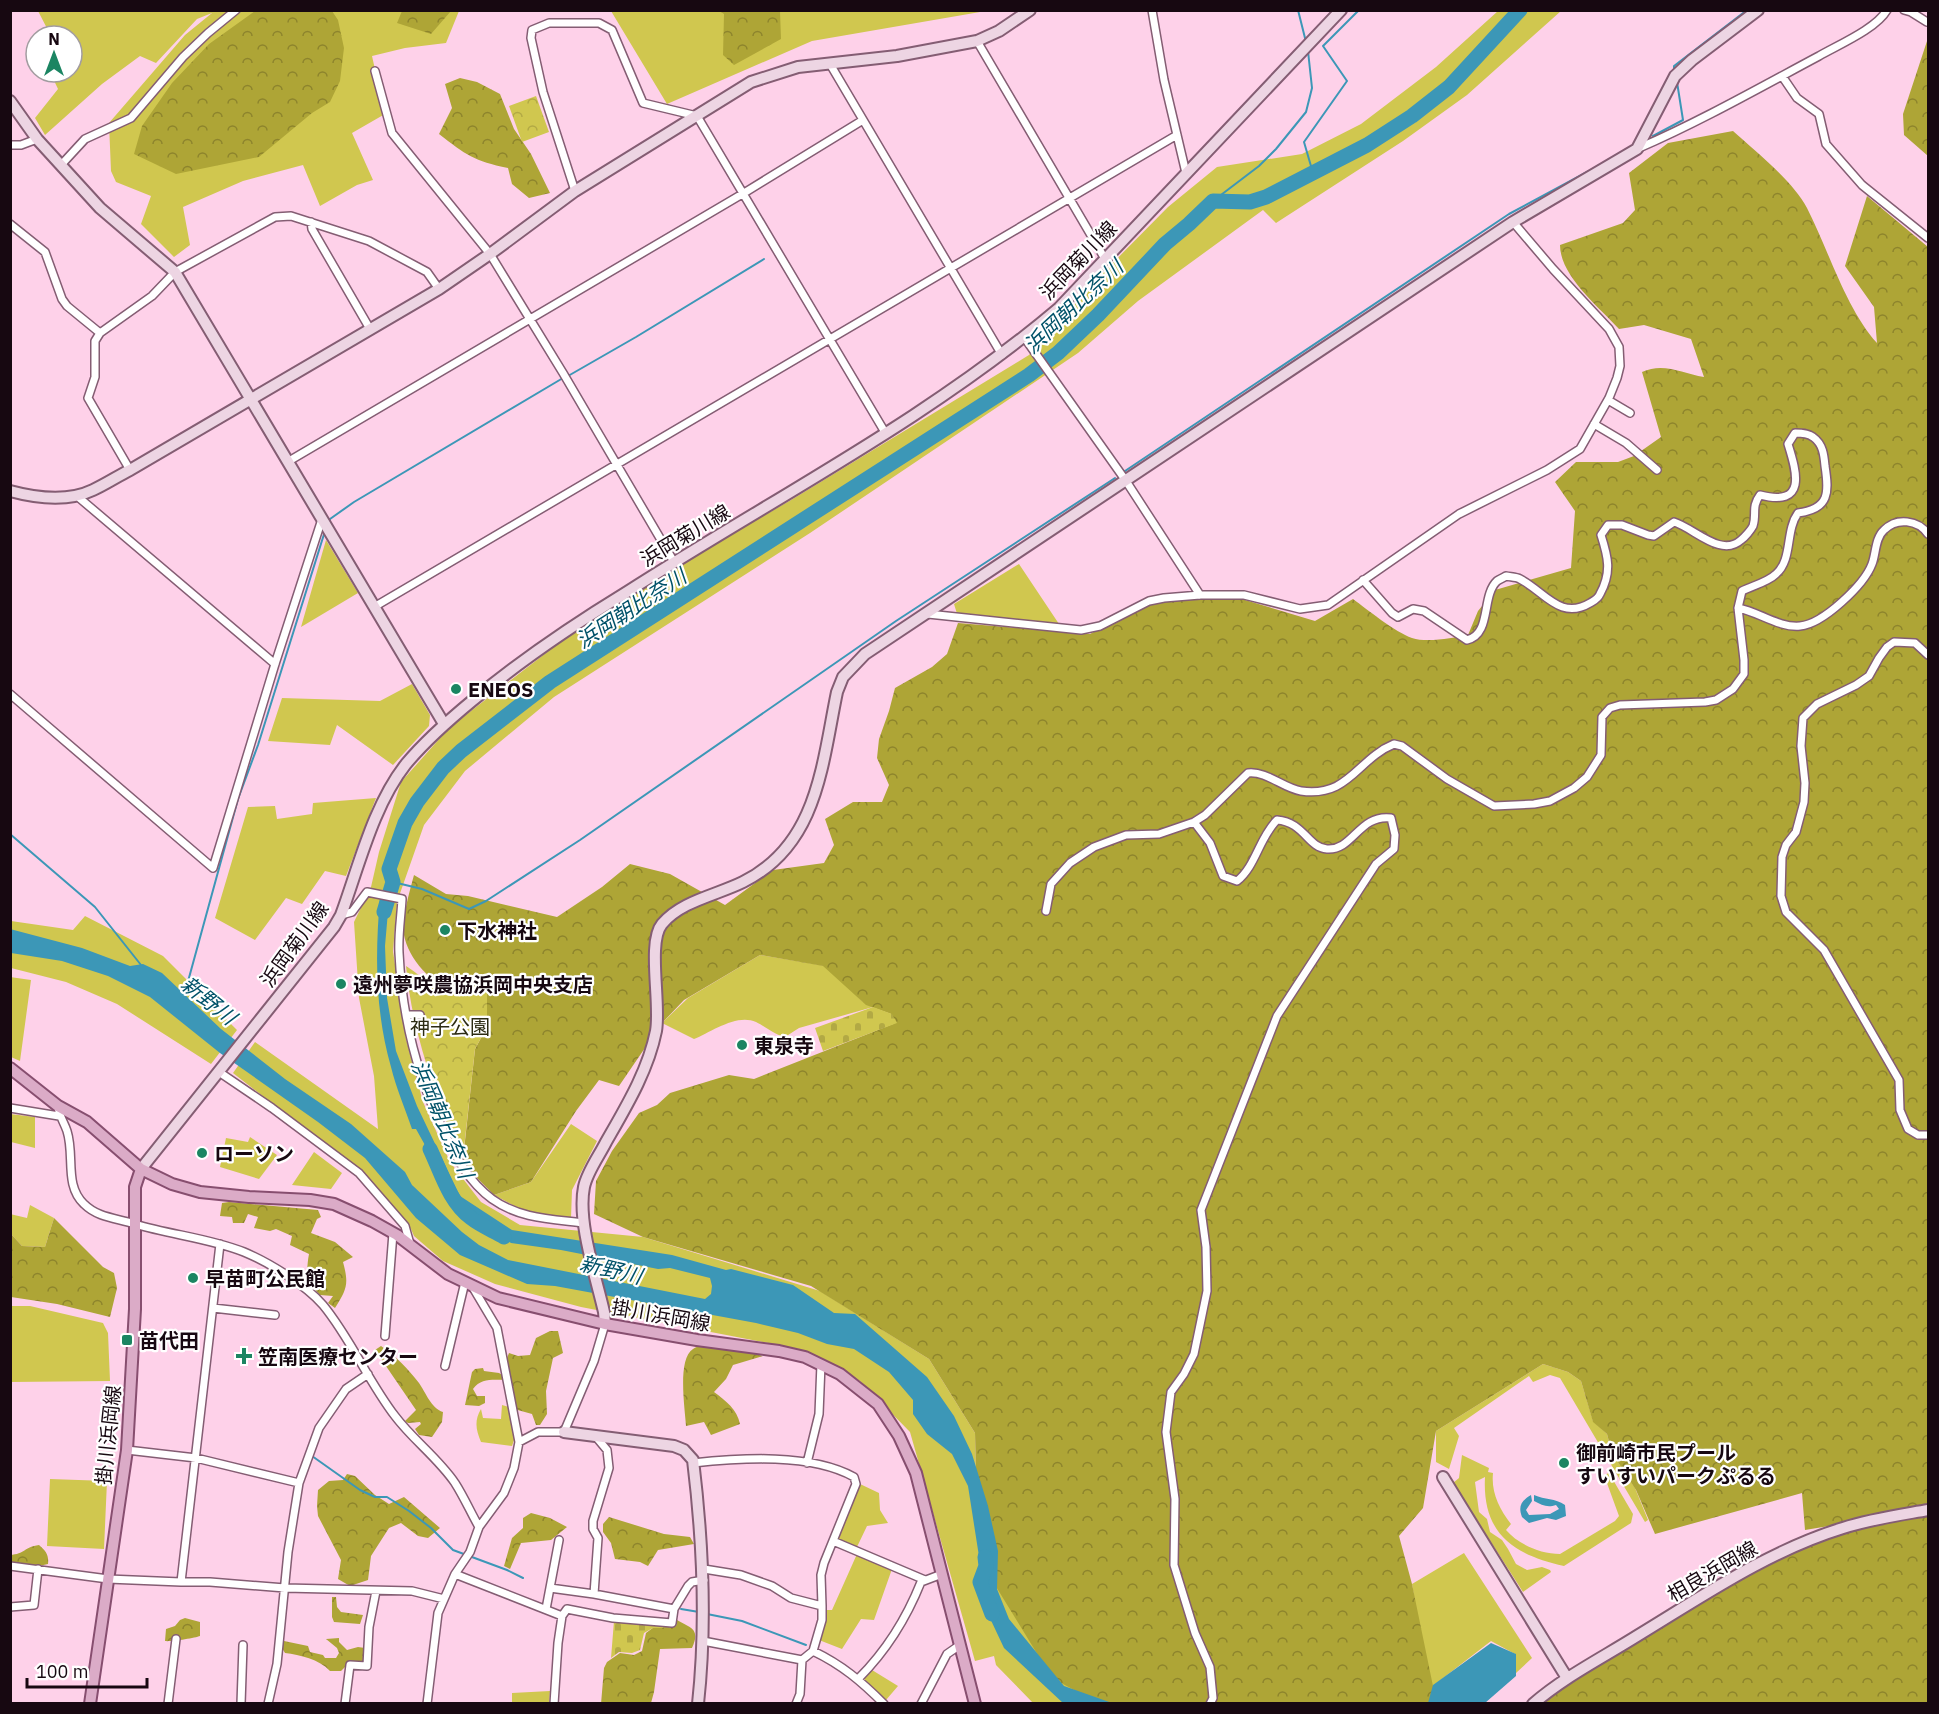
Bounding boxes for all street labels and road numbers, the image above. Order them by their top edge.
street label: 浜岡菊川線 [1034,215,1122,305]
street label: 浜岡菊川線 [635,498,735,572]
street label: 浜岡菊川線 [254,896,334,992]
street label: 掛川浜岡線 [609,1293,713,1337]
street label: 掛川浜岡線 [89,1384,127,1486]
street label: 相良浜岡線 [1662,1534,1762,1608]

